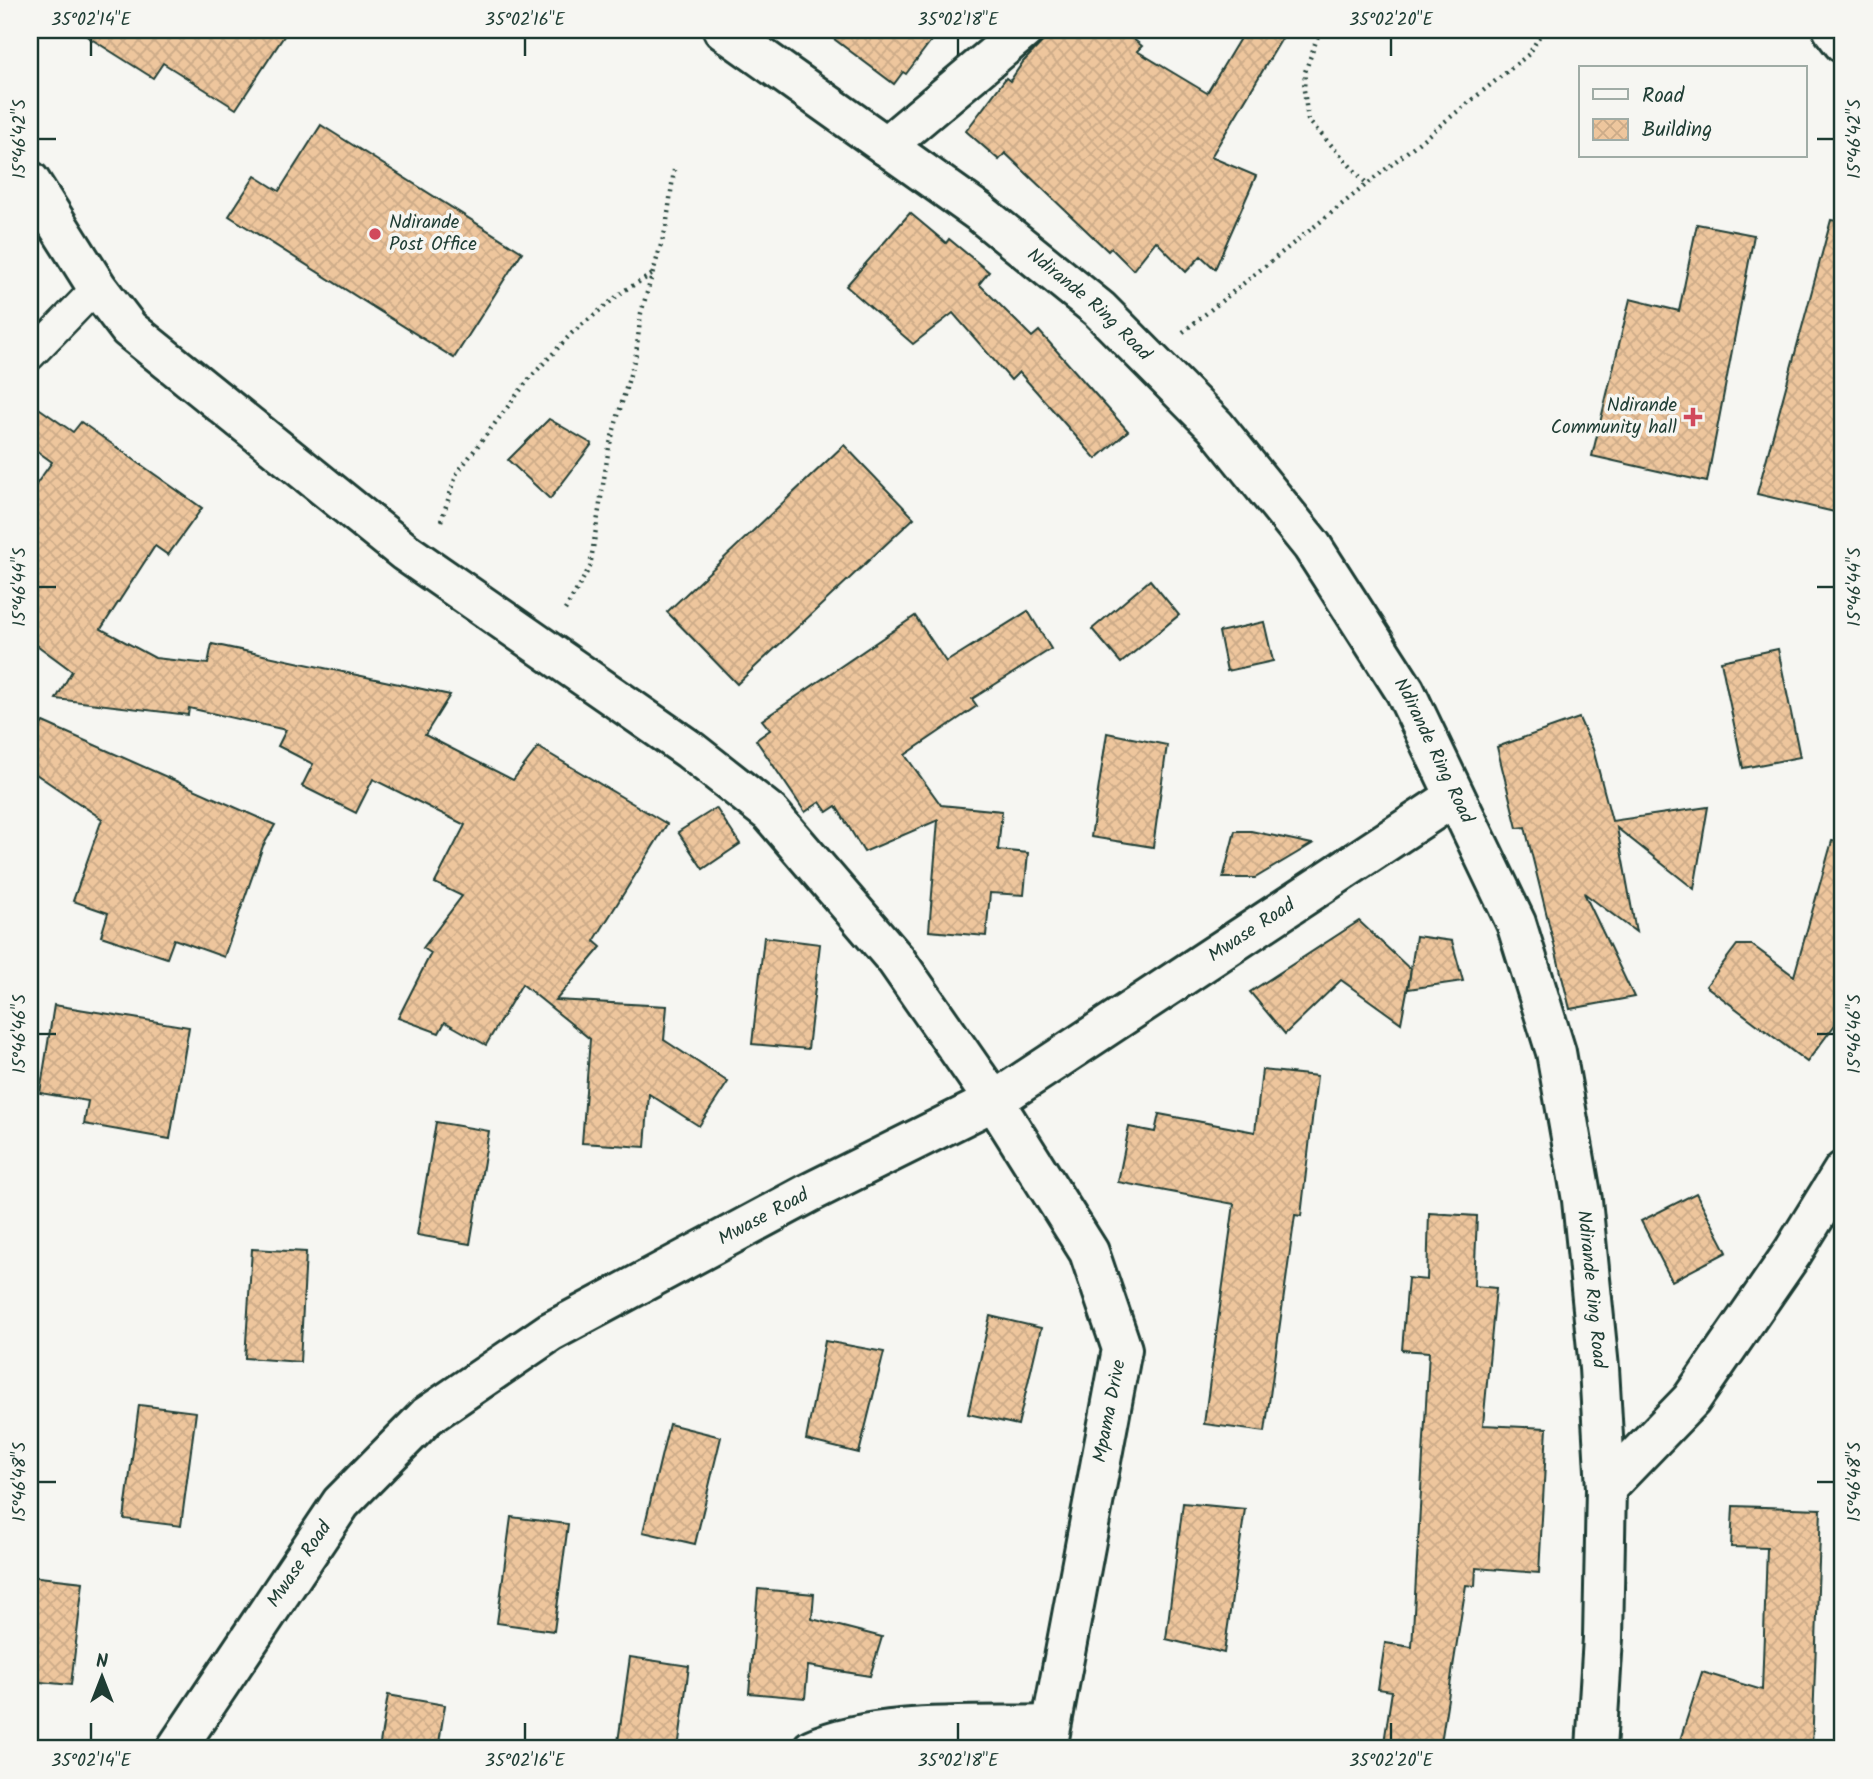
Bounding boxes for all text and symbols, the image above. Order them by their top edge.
text: 35°02'14"E [51,6,132,35]
text: 35°02'16"E [485,6,566,35]
text: 35°02'18"E [917,6,999,35]
text: 35°02'20"E [1349,6,1433,35]
legend [1579,66,1806,158]
text: Road [1642,80,1685,113]
text: 15°46'42"S [6,99,35,179]
text: 15°46'42"S [1841,99,1870,179]
text: Building [1642,114,1712,147]
place label: Ndirande Post Office [389,208,477,260]
marker: Ndirande Post Office [367,226,383,242]
street label: Ndirande Ring Road [1020,241,1158,369]
place label: Ndirande Community hall [1551,391,1677,443]
marker: Ndirande Community hall [1683,407,1703,427]
text: 15°46'44"S [6,547,35,627]
text: 15°46'44"S [1841,547,1870,627]
street label: Ndirande Ring Road [1385,672,1482,829]
street label: Mwase Road [1202,891,1302,971]
text: 15°46'46"S [6,994,35,1074]
text: 15°46'46"S [1841,994,1870,1074]
street label: Mwase Road [713,1180,815,1254]
street label: Ndirande Ring Road [1568,1209,1614,1370]
street label: Mpama Drive [1085,1357,1135,1465]
text: 15°46'48"S [6,1441,35,1522]
text: 15°46'48"S [1841,1441,1870,1522]
street label: Mwase Road [260,1515,340,1614]
north arrow [66,1642,136,1712]
text: N [96,1647,108,1677]
text: 35°02'14"E [51,1747,132,1776]
text: 35°02'16"E [485,1747,566,1776]
text: 35°02'18"E [917,1747,999,1776]
text: 35°02'20"E [1349,1747,1433,1776]

